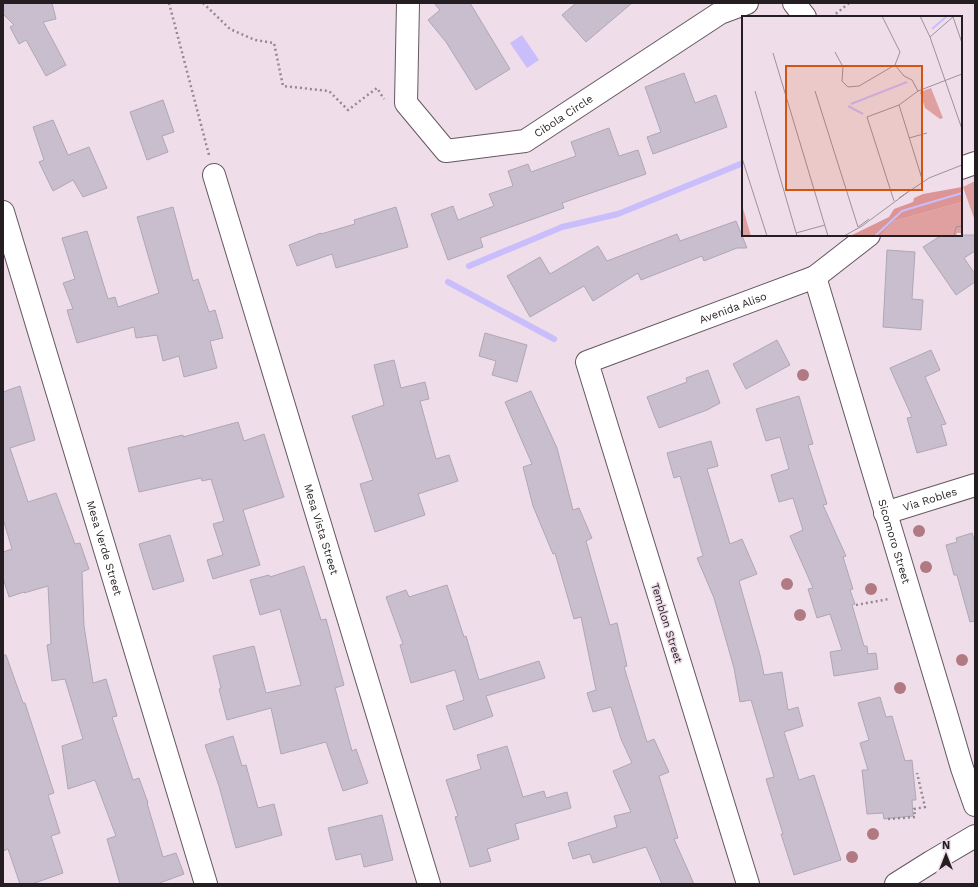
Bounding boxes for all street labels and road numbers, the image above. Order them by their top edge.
street label: Cibola Circle [532,92,596,140]
street label: Avenida Aliso [698,290,769,327]
street label: Mesa Vista Street [301,482,341,577]
street label: Via Robles [901,485,959,514]
street label: Sicomoro Street [875,498,913,586]
street label: Mesa Verde Street [84,499,125,597]
street label: Temblon Street [648,582,685,665]

